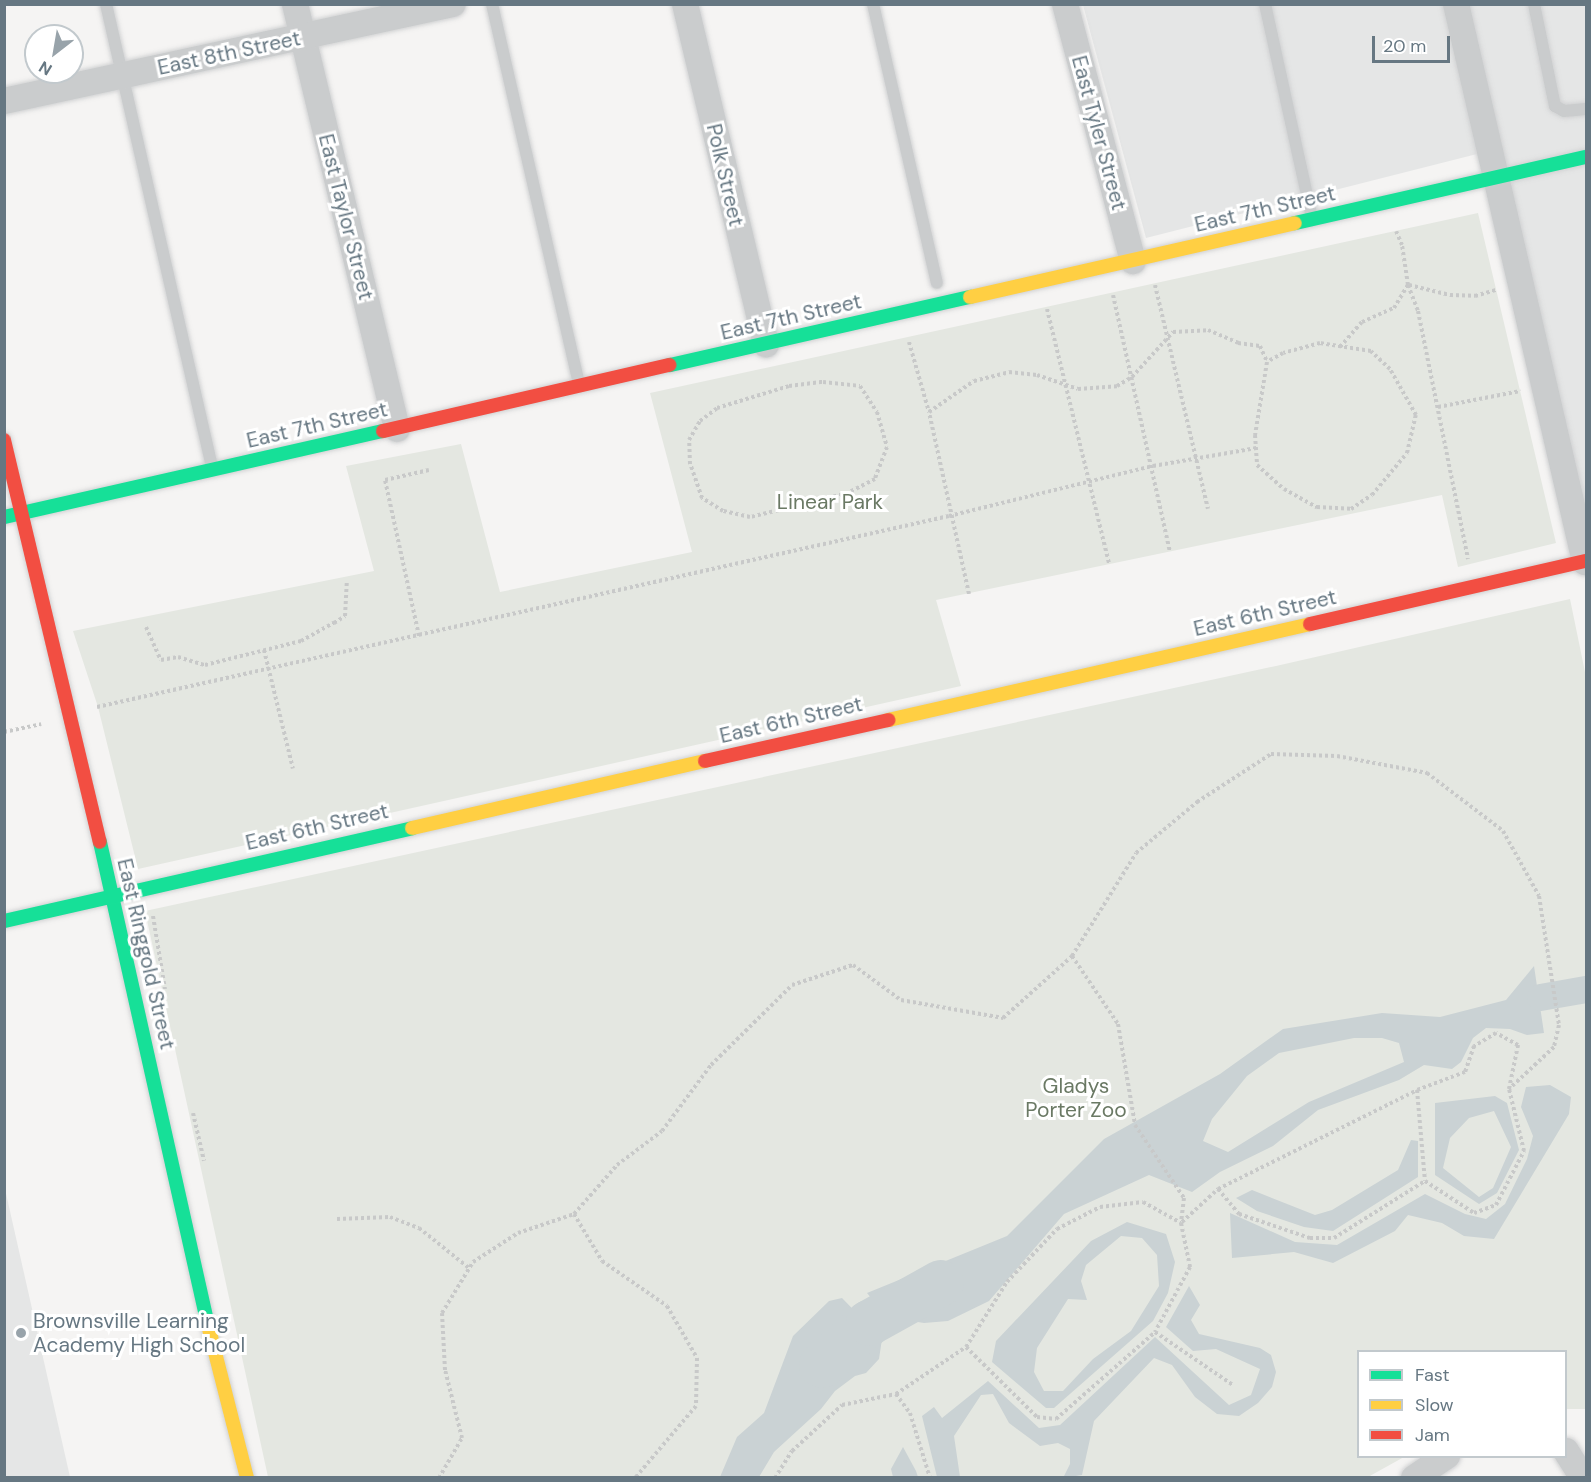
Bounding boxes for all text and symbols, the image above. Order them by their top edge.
north arrow [24,24,84,84]
scale bar [1375,24,1453,62]
street label: East 8th Street [155,26,303,80]
text: 20 m [1383,34,1426,58]
street label: East Tyler Street [1066,53,1132,213]
text: N [35,56,56,80]
street label: Polk Street [701,121,749,229]
street label: East Taylor Street [313,131,379,303]
street label: East 7th Street [1192,181,1338,237]
street label: East 7th Street [718,289,864,345]
street label: East 7th Street [244,397,390,453]
park label: Linear Park [777,489,883,515]
street label: East 6th Street [1191,584,1339,642]
street label: East 6th Street [717,691,865,749]
street label: East 6th Street [243,798,391,856]
street label: East Ringgold Street [112,856,180,1052]
park label: Gladys Porter Zoo [1025,1073,1127,1123]
place label: Brownsville Learning Academy High School [33,1308,245,1358]
marker: Brownsville Learning Academy High School [14,1326,28,1340]
legend [1357,1350,1567,1458]
text: Fast [1415,1363,1450,1387]
text: Slow [1415,1393,1454,1417]
text: Jam [1415,1423,1450,1447]

